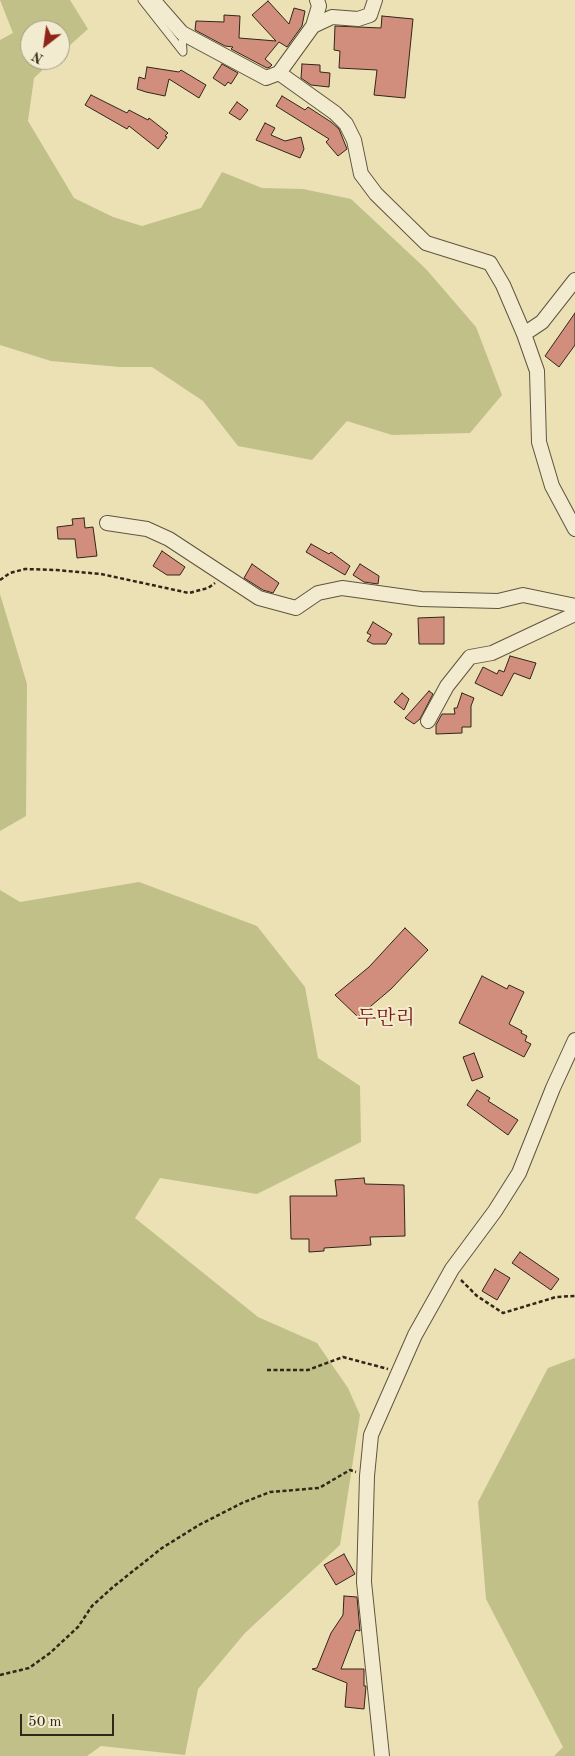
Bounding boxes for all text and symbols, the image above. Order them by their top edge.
north arrow [20,20,70,70]
text: N [30,48,46,66]
district label: 두만리 [357,1007,415,1031]
scale bar [22,1704,116,1736]
text: 50 m [28,1715,62,1730]

